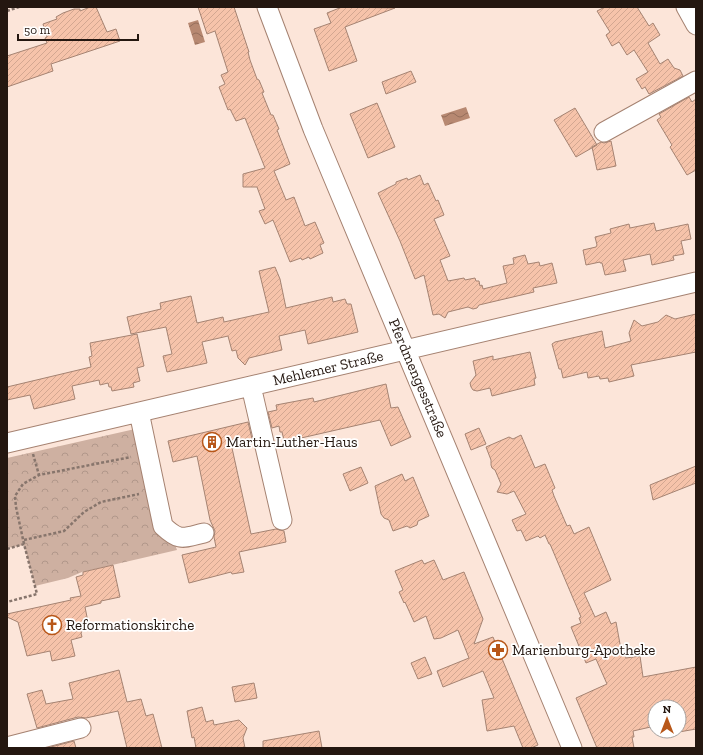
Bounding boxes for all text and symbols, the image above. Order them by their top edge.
scale bar [18,16,138,42]
text: 50 m [24,23,51,37]
street label: Pferdmengesstraße [385,316,451,440]
street label: Mehlemer Straße [271,347,385,389]
building icon: Martin-Luther-Haus [201,431,223,453]
place label: Martin-Luther-Haus [226,433,358,451]
church icon: Reformationskirche [41,614,63,636]
place label: Reformationskirche [66,616,194,634]
pharmacy icon: Marienburg-Apotheke [487,639,509,661]
place label: Marienburg-Apotheke [512,641,655,659]
north arrow [647,699,687,739]
text: N [663,703,672,716]

